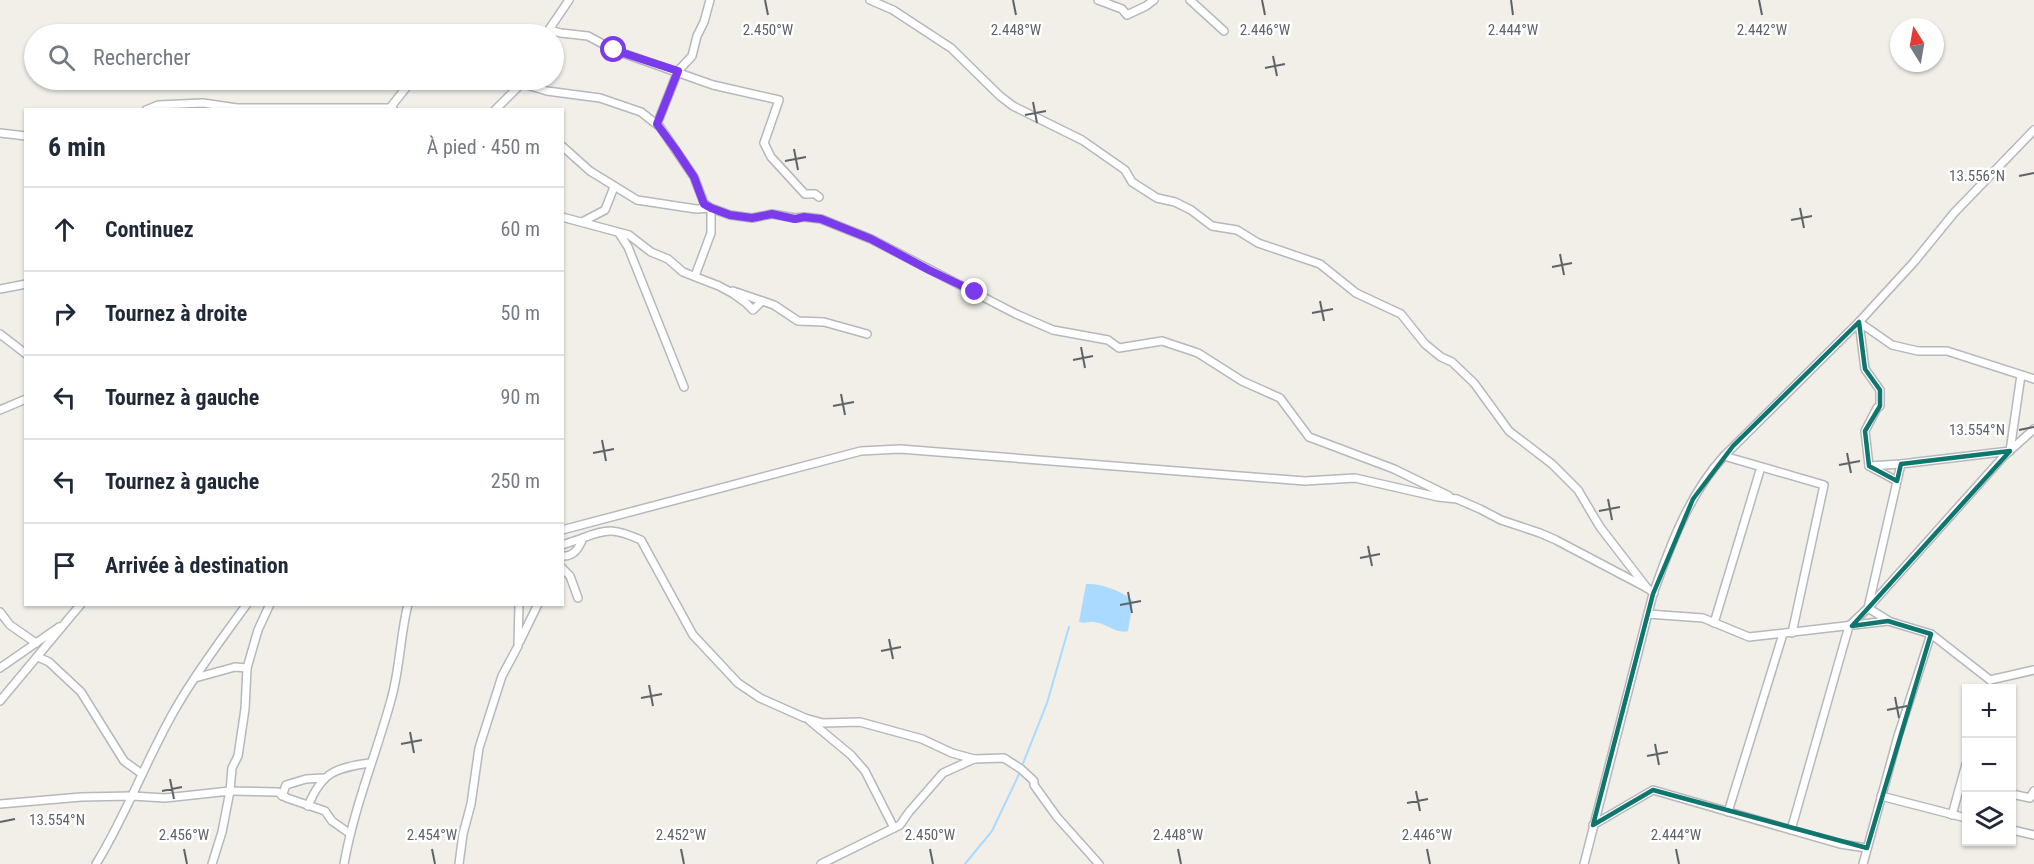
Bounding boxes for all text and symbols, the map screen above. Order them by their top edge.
north arrow [1890,18,1944,72]
text: 2.450°W [743,21,794,39]
text: 2.448°W [991,21,1042,39]
text: 2.446°W [1240,21,1291,39]
text: 2.444°W [1488,21,1539,39]
text: 2.442°W [1737,21,1788,39]
search box [24,24,564,90]
route start [600,36,626,62]
icon: search [45,41,78,74]
text: Rechercher [93,45,190,70]
text: 6 min [48,132,106,162]
text: À pied · 450 m [427,135,540,159]
text: 13.556°N [1949,167,2005,185]
icon: ahead [48,213,81,246]
text: Continuez [105,217,194,242]
text: 60 m [501,217,540,241]
route end [961,278,987,304]
icon: right [48,297,81,330]
text: Tournez à droite [105,301,247,326]
text: 50 m [501,301,540,325]
icon: left [48,381,81,414]
text: Tournez à gauche [105,385,259,410]
text: 90 m [501,385,540,409]
text: 13.554°N [1949,421,2005,439]
icon: left [48,465,81,498]
text: Tournez à gauche [105,469,259,494]
text: 250 m [491,469,540,493]
icon: arrive [48,549,81,582]
text: Arrivée à destination [105,553,289,578]
map controls [1962,684,2016,846]
button: + [1962,684,2016,738]
button: − [1962,738,2016,792]
button: layers [1962,792,2016,846]
text: 13.554°N [29,811,85,829]
text: 2.456°W [159,826,210,844]
text: 2.454°W [407,826,458,844]
text: 2.452°W [656,826,707,844]
text: 2.450°W [905,826,956,844]
text: 2.448°W [1153,826,1204,844]
text: 2.446°W [1402,826,1453,844]
text: 2.444°W [1651,826,1702,844]

